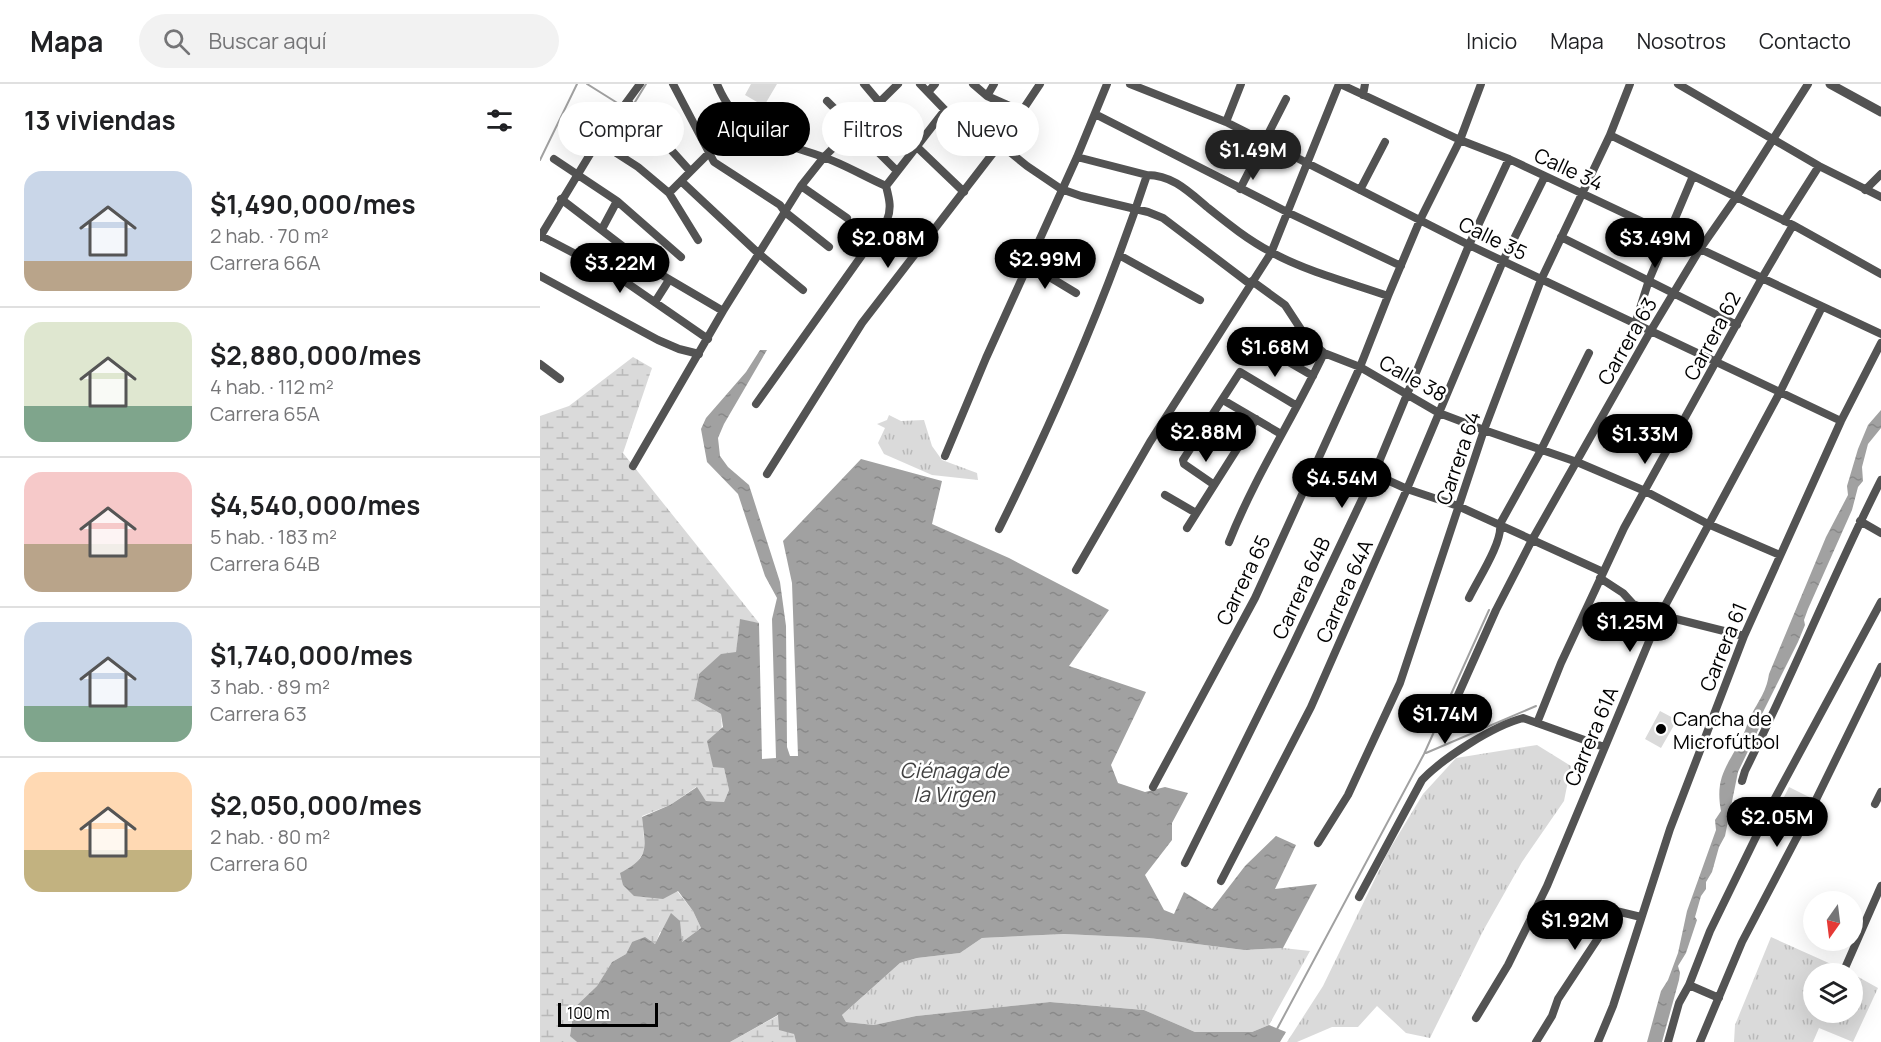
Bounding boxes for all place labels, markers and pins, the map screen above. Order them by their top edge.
pin: $1.49M [1204,130,1302,181]
pin: $2.08M [839,218,937,269]
pin: $3.49M [1606,218,1704,269]
pin: $2.99M [996,239,1094,290]
pin: $3.22M [571,243,669,294]
pin: $1.68M [1226,327,1324,378]
pin: $2.88M [1157,412,1255,463]
pin: $1.33M [1596,414,1694,465]
pin: $4.54M [1293,458,1391,509]
pin: $1.25M [1581,602,1679,653]
pin: $1.74M [1396,694,1494,745]
place label: Cancha de Microfútbol [1673,705,1780,755]
marker: Cancha de Microfútbol [1654,722,1668,736]
pin: $2.05M [1728,797,1826,848]
pin: $1.92M [1526,900,1624,951]

